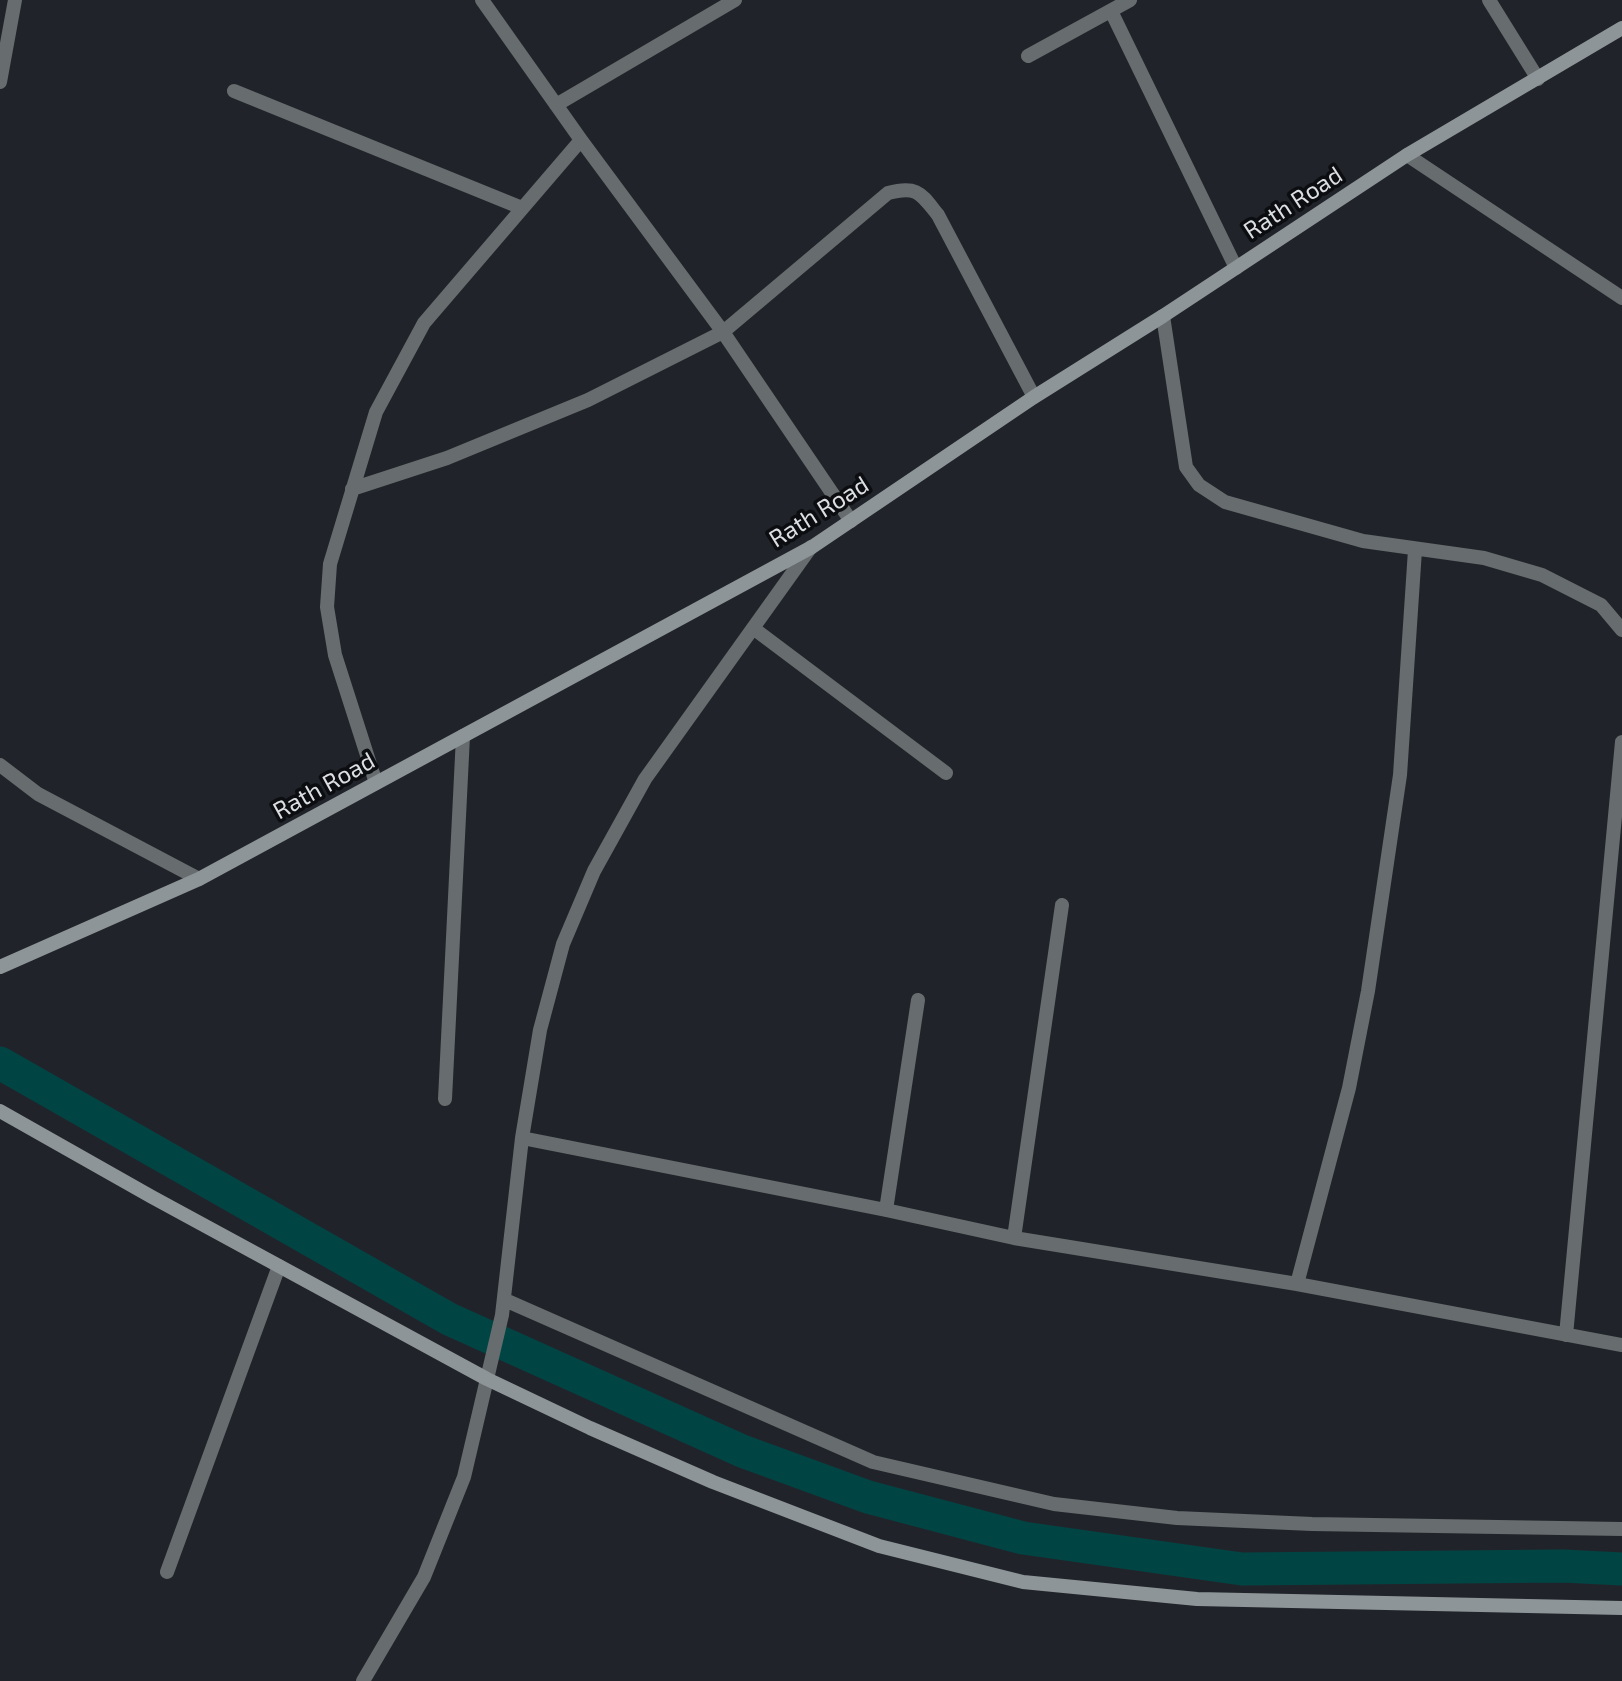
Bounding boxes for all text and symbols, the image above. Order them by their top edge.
street label: Rath Road [1238,160,1348,246]
street label: Rath Road [764,470,874,554]
street label: Rath Road [268,746,380,826]

